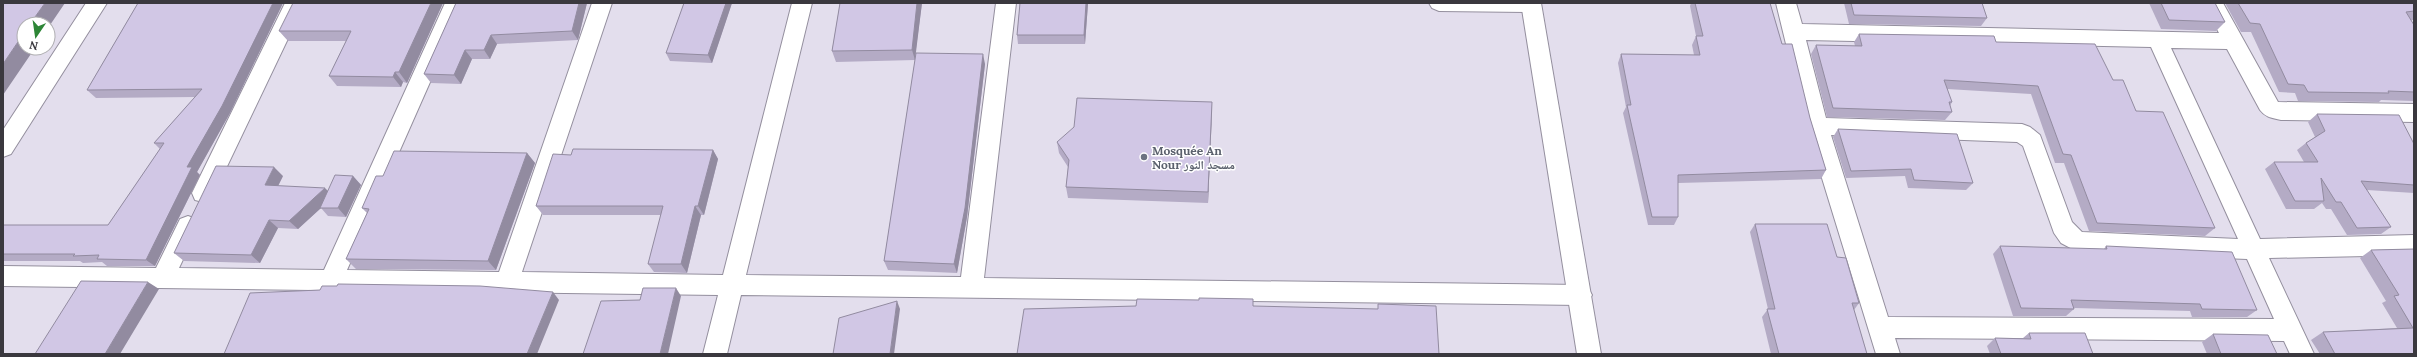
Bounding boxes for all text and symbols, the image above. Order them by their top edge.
north arrow [16,16,56,56]
text: N [28,38,39,54]
place label: Mosquée An Nour مسجد النور [1152,143,1235,172]
marker: Mosquée An Nour مسجد النور [1139,152,1149,162]

